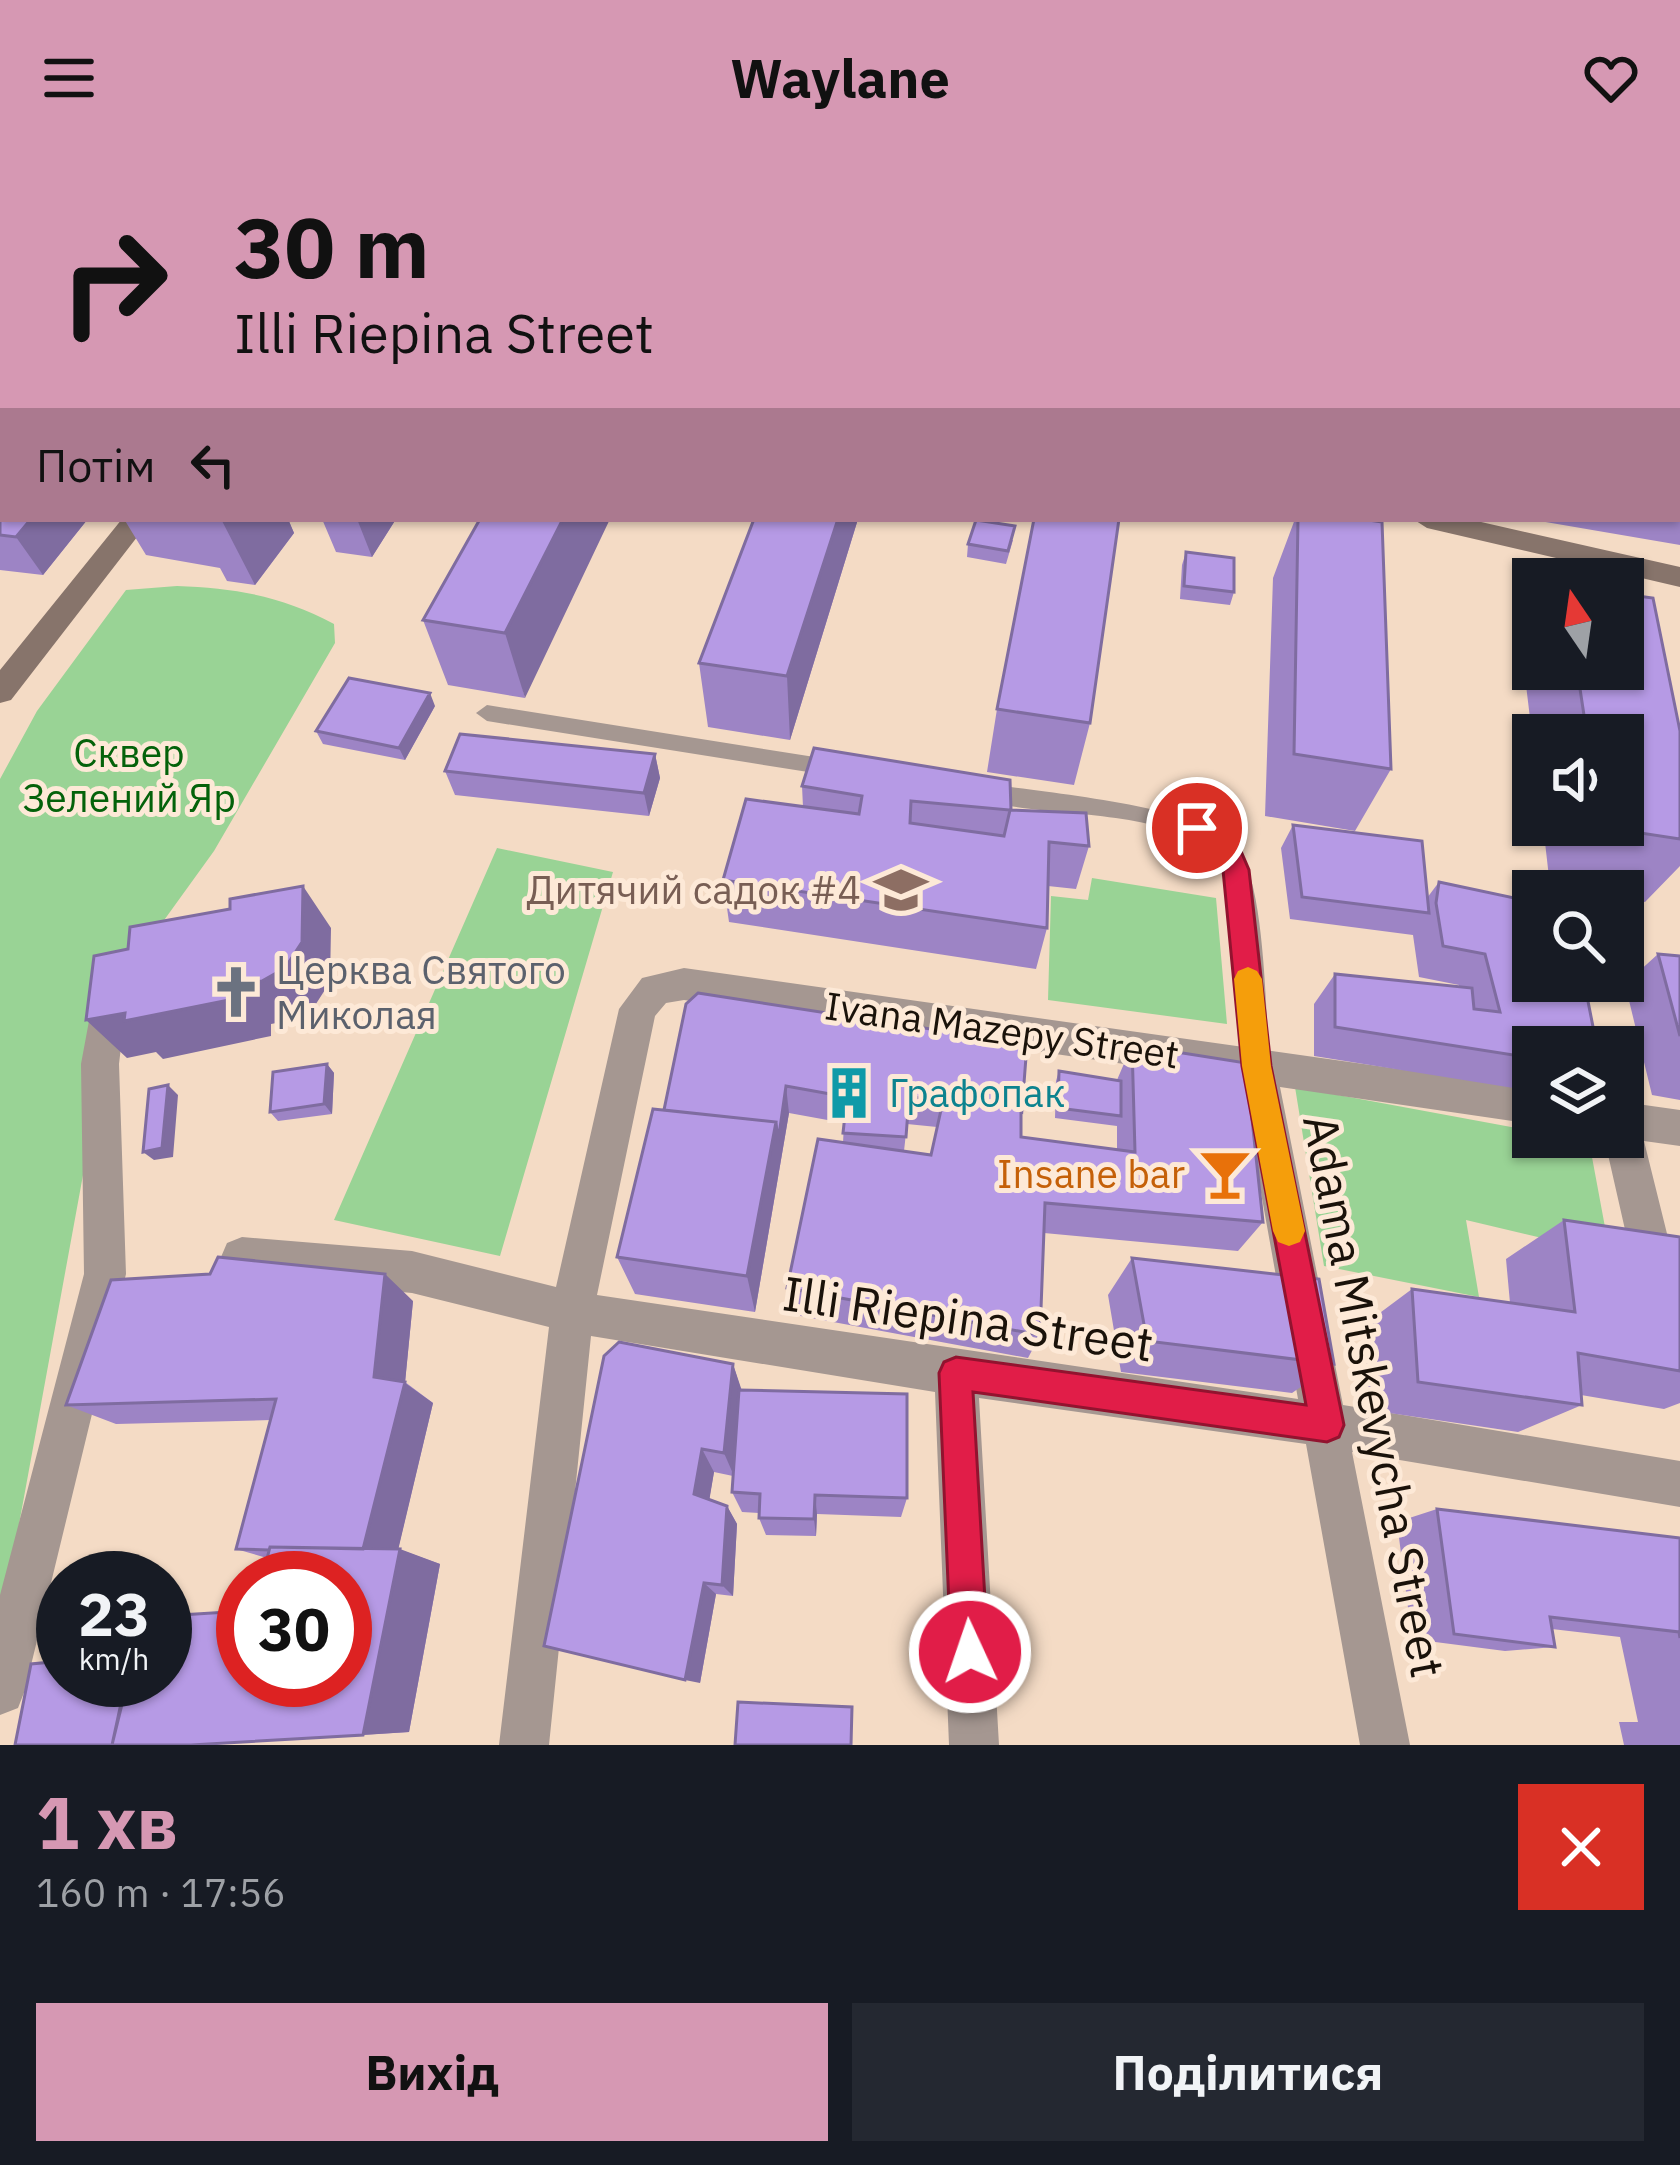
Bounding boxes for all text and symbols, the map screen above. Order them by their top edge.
text: Waylane [730,43,950,113]
icon: menu [36,45,102,111]
icon: heart [1578,45,1644,111]
text: 30 m [234,192,430,301]
icon: right [36,204,192,360]
text: Illi Riepina Street [234,298,654,368]
icon: left [180,432,246,498]
text: Потім [36,436,156,494]
north arrow [1512,558,1644,690]
map controls [1512,558,1644,1158]
button: sound [1512,714,1644,846]
park label: Сквер Зелений Яр [22,727,236,823]
pin [1146,777,1248,879]
icon: arrive [1164,795,1230,861]
school or university icon: Дитячий садок #4 [872,861,930,919]
place label: Дитячий садок #4 [526,864,861,915]
button: search [1512,870,1644,1002]
place label: Церква Святого Миколая [276,944,566,1040]
church icon: Церква Святого Миколая [207,963,265,1021]
street label: Ivana Mazepy Street [822,979,1182,1080]
button: layers [1512,1026,1644,1158]
building icon: Графопак [820,1064,878,1122]
place label: Графопак [889,1067,1065,1118]
street label: Adama Mitskevycha Street [1290,1109,1460,1683]
bar icon: Insane bar [1196,1145,1254,1203]
place label: Insane bar [997,1148,1185,1199]
street label: Illi Riepina Street [779,1261,1157,1375]
speed limit sign: 30 [216,1551,372,1707]
text: 23 [78,1574,150,1653]
position arrow [907,1589,1033,1715]
text: km/h [79,1639,149,1678]
text: 1 хв [36,1775,178,1869]
button: close [1518,1784,1644,1910]
text: 160 m · 17:56 [36,1867,286,1918]
button: Вихід [36,2003,828,2141]
button: Поділитися [852,2003,1644,2141]

